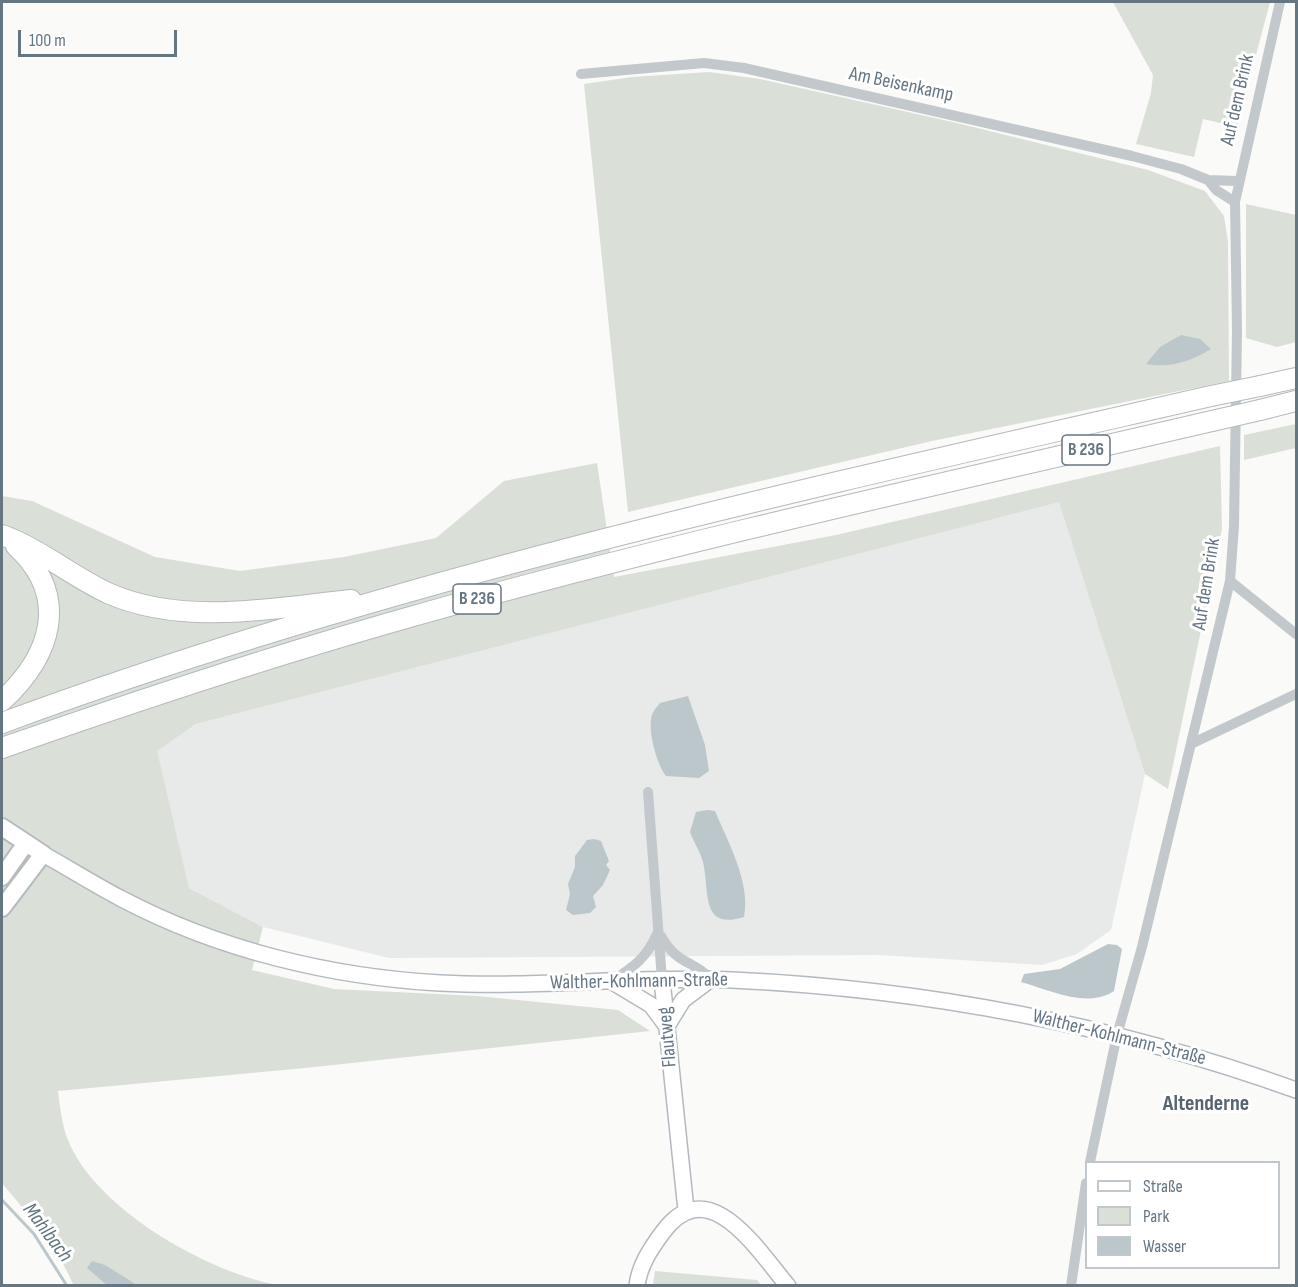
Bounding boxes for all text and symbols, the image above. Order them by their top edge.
scale bar [21,18,180,56]
text: 100 m [29,30,66,51]
street label: Auf dem Brink [1216,52,1260,148]
street label: Am Beisenkamp [847,62,955,108]
road number: B 236 [1062,435,1110,465]
street label: Auf dem Brink [1188,536,1226,632]
road number: B 236 [453,584,501,614]
street label: Walther-Kohlmann-Straße [550,968,728,996]
street label: Walther-Kohlmann-Straße [1030,1005,1208,1071]
street label: Flautweg [653,1006,683,1068]
district label: Altenderne [1163,1091,1249,1117]
legend [1085,1161,1280,1269]
text: Straße [1143,1176,1183,1197]
water label: Mahlbach [17,1199,77,1267]
text: Park [1143,1206,1169,1227]
text: Wasser [1143,1236,1186,1257]

